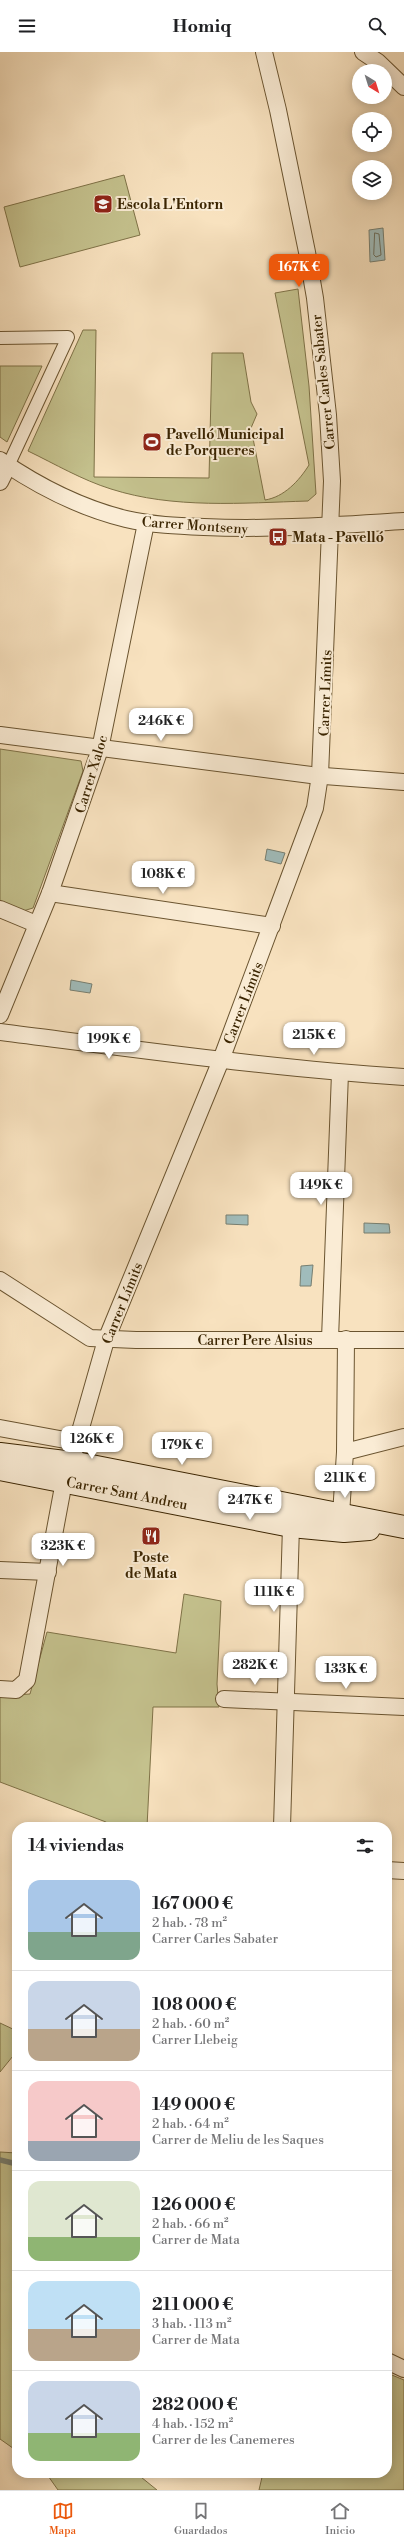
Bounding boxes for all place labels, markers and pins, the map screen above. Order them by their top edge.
school or university icon: Escola L'Entorn [92,193,114,215]
place label: Escola L'Entorn [117,196,223,214]
pin: 167K € [266,254,332,288]
place label: Pavelló Municipal de Porqueres [166,426,285,460]
sports icon: Pavelló Municipal de Porqueres [141,431,163,453]
bus stop icon: Mata - Pavelló [267,526,289,548]
place label: Mata - Pavelló [292,529,384,547]
pin: 246K € [128,708,194,742]
pin: 108K € [130,861,196,895]
pin: 215K € [281,1022,347,1056]
pin: 199K € [76,1026,142,1060]
pin: 149K € [288,1172,354,1206]
pin: 126K € [59,1426,125,1460]
pin: 179K € [149,1432,215,1466]
pin: 211K € [312,1465,378,1499]
pin: 247K € [217,1487,283,1521]
restaurant icon: Poste de Mata [140,1525,162,1547]
pin: 323K € [30,1533,96,1567]
place label: Poste de Mata [125,1549,177,1583]
pin: 111K € [241,1579,307,1613]
pin: 282K € [222,1652,288,1686]
pin: 133K € [313,1656,379,1690]

